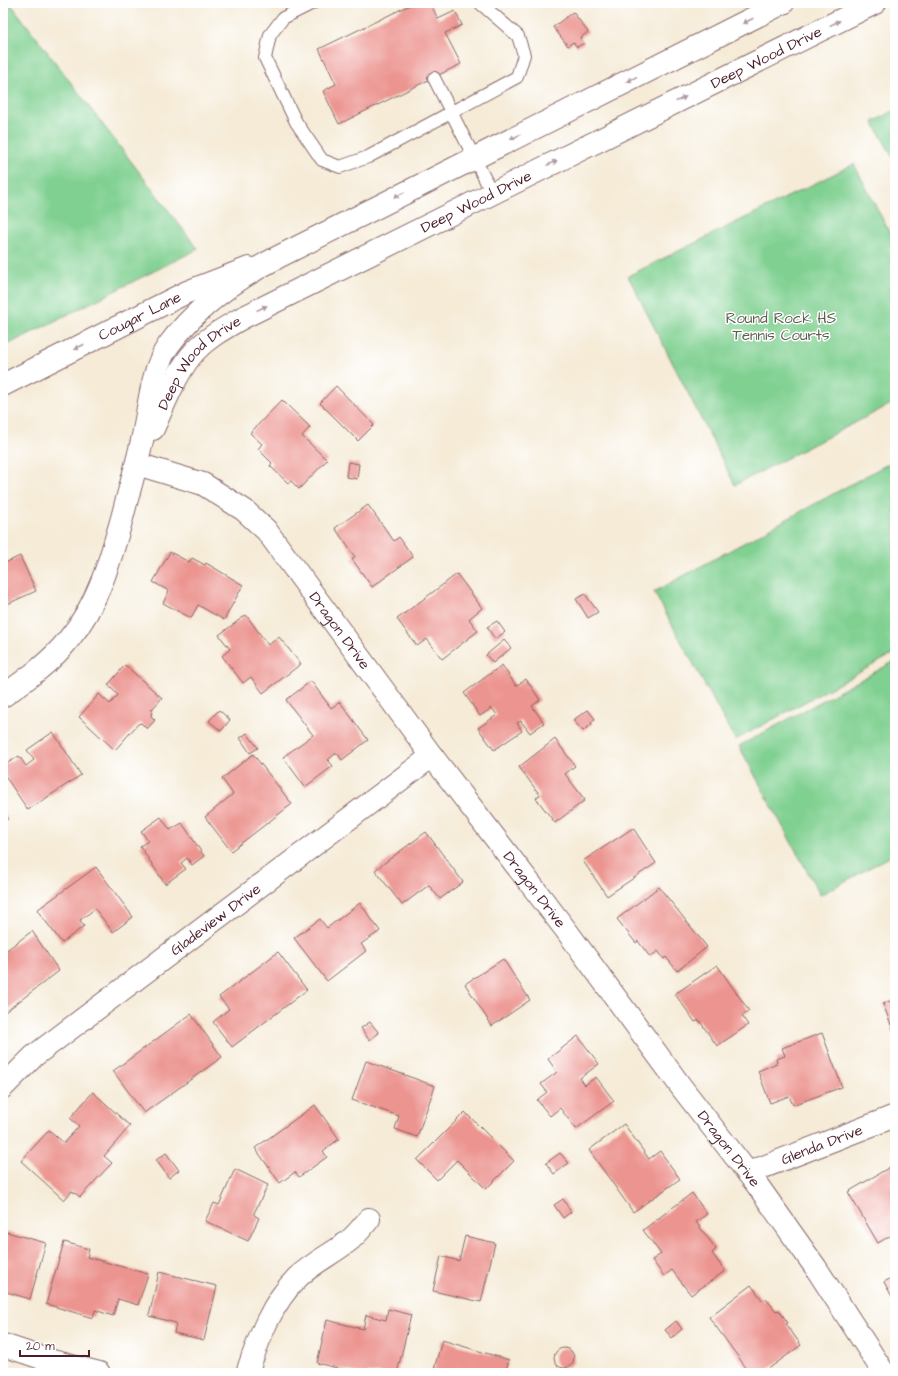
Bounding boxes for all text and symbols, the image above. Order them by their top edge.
one-way arrow [742,18,754,24]
one-way arrow [829,19,841,26]
street label: Deep Wood Drive [707,21,825,94]
one-way arrow [626,76,638,82]
one-way arrow [675,96,687,102]
one-way arrow [510,134,521,140]
one-way arrow [546,160,558,166]
street label: Deep Wood Drive [417,165,535,238]
one-way arrow [393,192,405,198]
street label: Cougar Lane [95,286,184,346]
one-way arrow [256,305,268,312]
park label: Round Rock HS Tennis Courts [726,308,837,346]
street label: Deep Wood Drive [152,310,245,413]
one-way arrow [73,343,84,350]
street label: Dragon Drive [304,587,375,674]
street label: Dragon Drive [498,847,571,932]
street label: Gladeview Drive [166,878,265,960]
street label: Dragon Drive [693,1106,765,1191]
street label: Glenda Drive [778,1119,866,1170]
scale bar [20,1332,89,1358]
text: 20 m [26,1338,55,1355]

